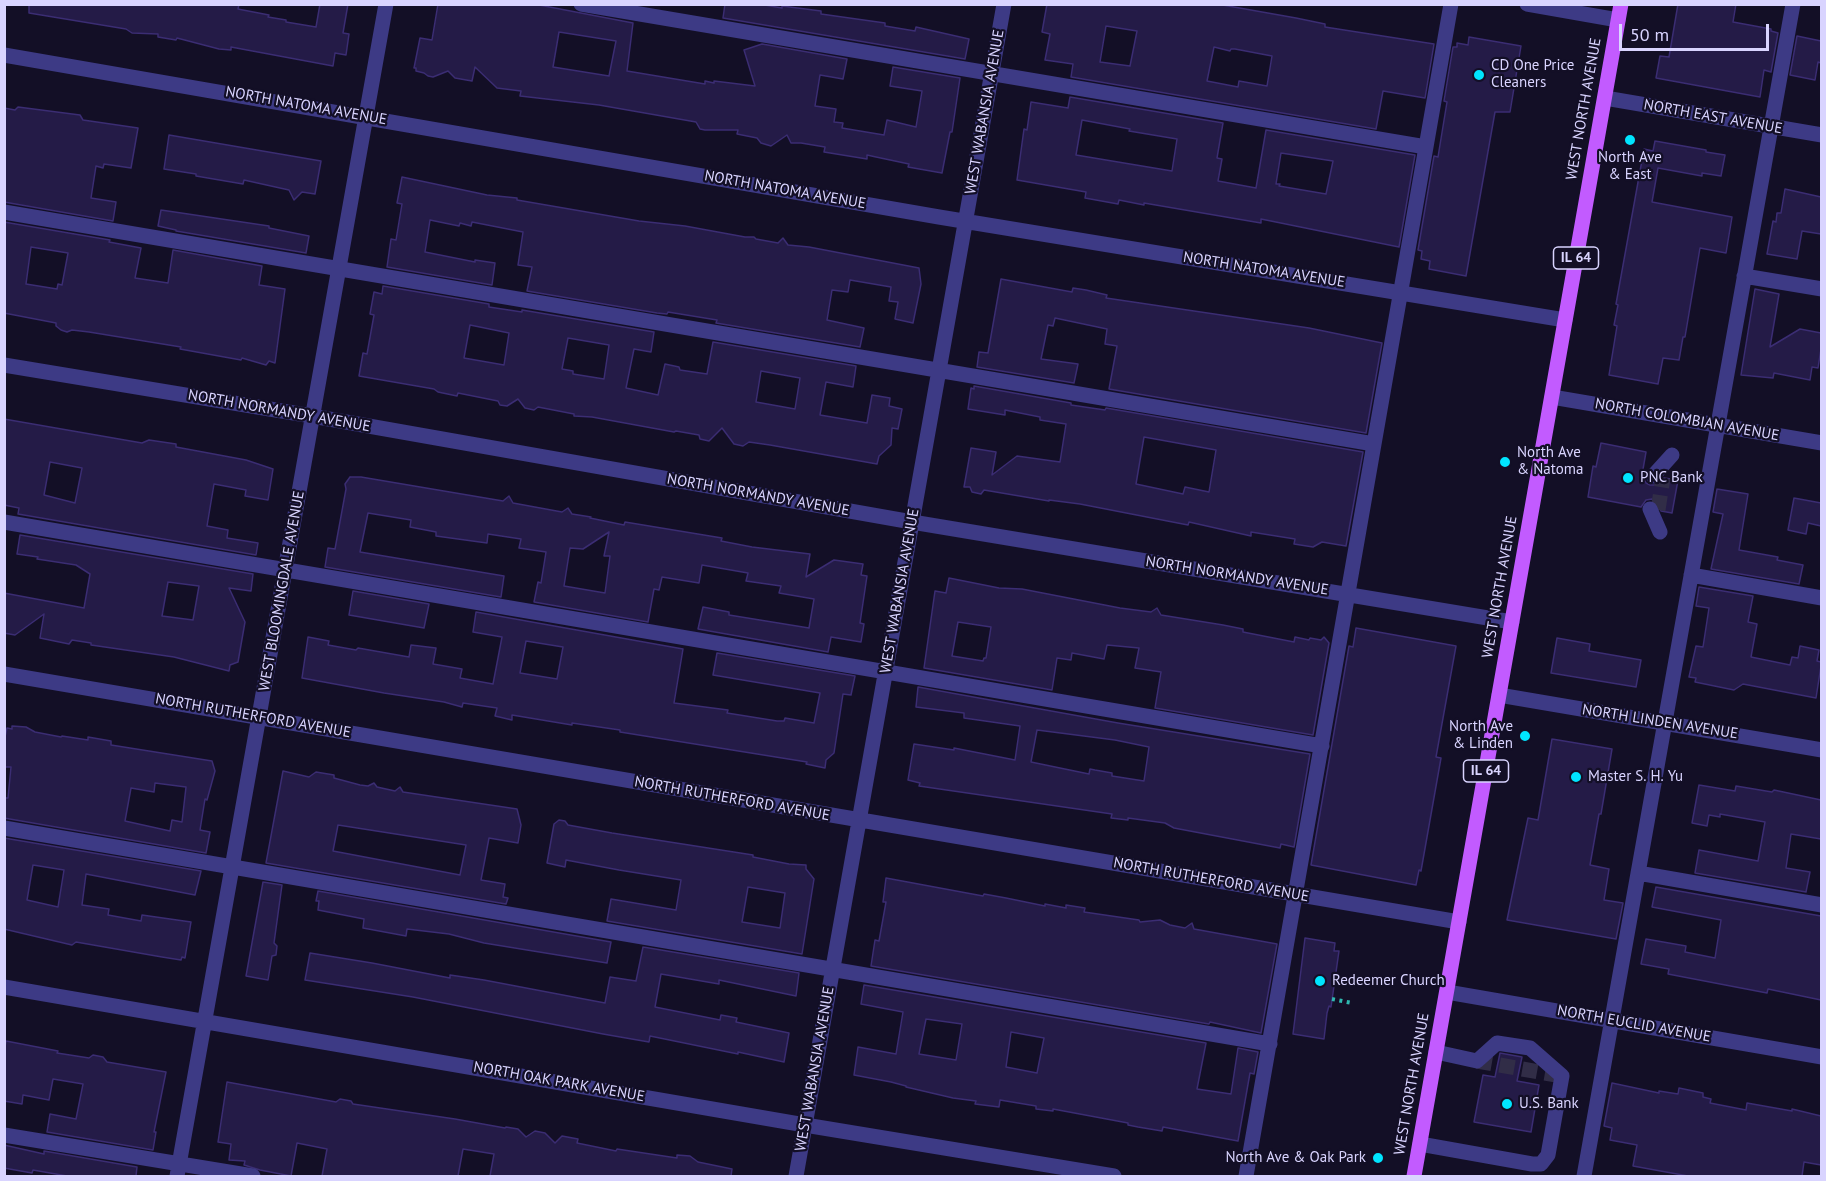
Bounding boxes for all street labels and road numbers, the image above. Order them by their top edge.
street label: WEST WABANSIA AVENUE [962,28,1008,196]
street label: WEST NORTH AVENUE [1563,36,1605,182]
street label: NORTH NATOMA AVENUE [224,83,388,129]
street label: NORTH EAST AVENUE [1642,96,1784,138]
street label: NORTH NATOMA AVENUE [703,167,867,213]
road number: IL 64 [1554,247,1598,269]
street label: NORTH NATOMA AVENUE [1182,248,1346,292]
street label: NORTH NORMANDY AVENUE [186,386,372,436]
street label: NORTH COLOMBIAN AVENUE [1594,395,1780,445]
street label: NORTH NORMANDY AVENUE [665,470,851,520]
street label: WEST BLOOMINGDALE AVENUE [256,490,308,692]
street label: WEST WABANSIA AVENUE [877,507,923,675]
street label: WEST NORTH AVENUE [1479,514,1521,660]
street label: NORTH NORMANDY AVENUE [1144,553,1330,599]
street label: NORTH RUTHERFORD AVENUE [154,690,352,742]
street label: NORTH LINDEN AVENUE [1581,701,1739,743]
road number: IL 64 [1464,760,1508,782]
street label: NORTH RUTHERFORD AVENUE [633,773,831,825]
street label: NORTH RUTHERFORD AVENUE [1112,854,1310,906]
street label: WEST WABANSIA AVENUE [792,985,838,1153]
street label: NORTH EUCLID AVENUE [1556,1002,1712,1046]
street label: WEST NORTH AVENUE [1391,1011,1433,1157]
street label: NORTH OAK PARK AVENUE [472,1058,646,1106]

